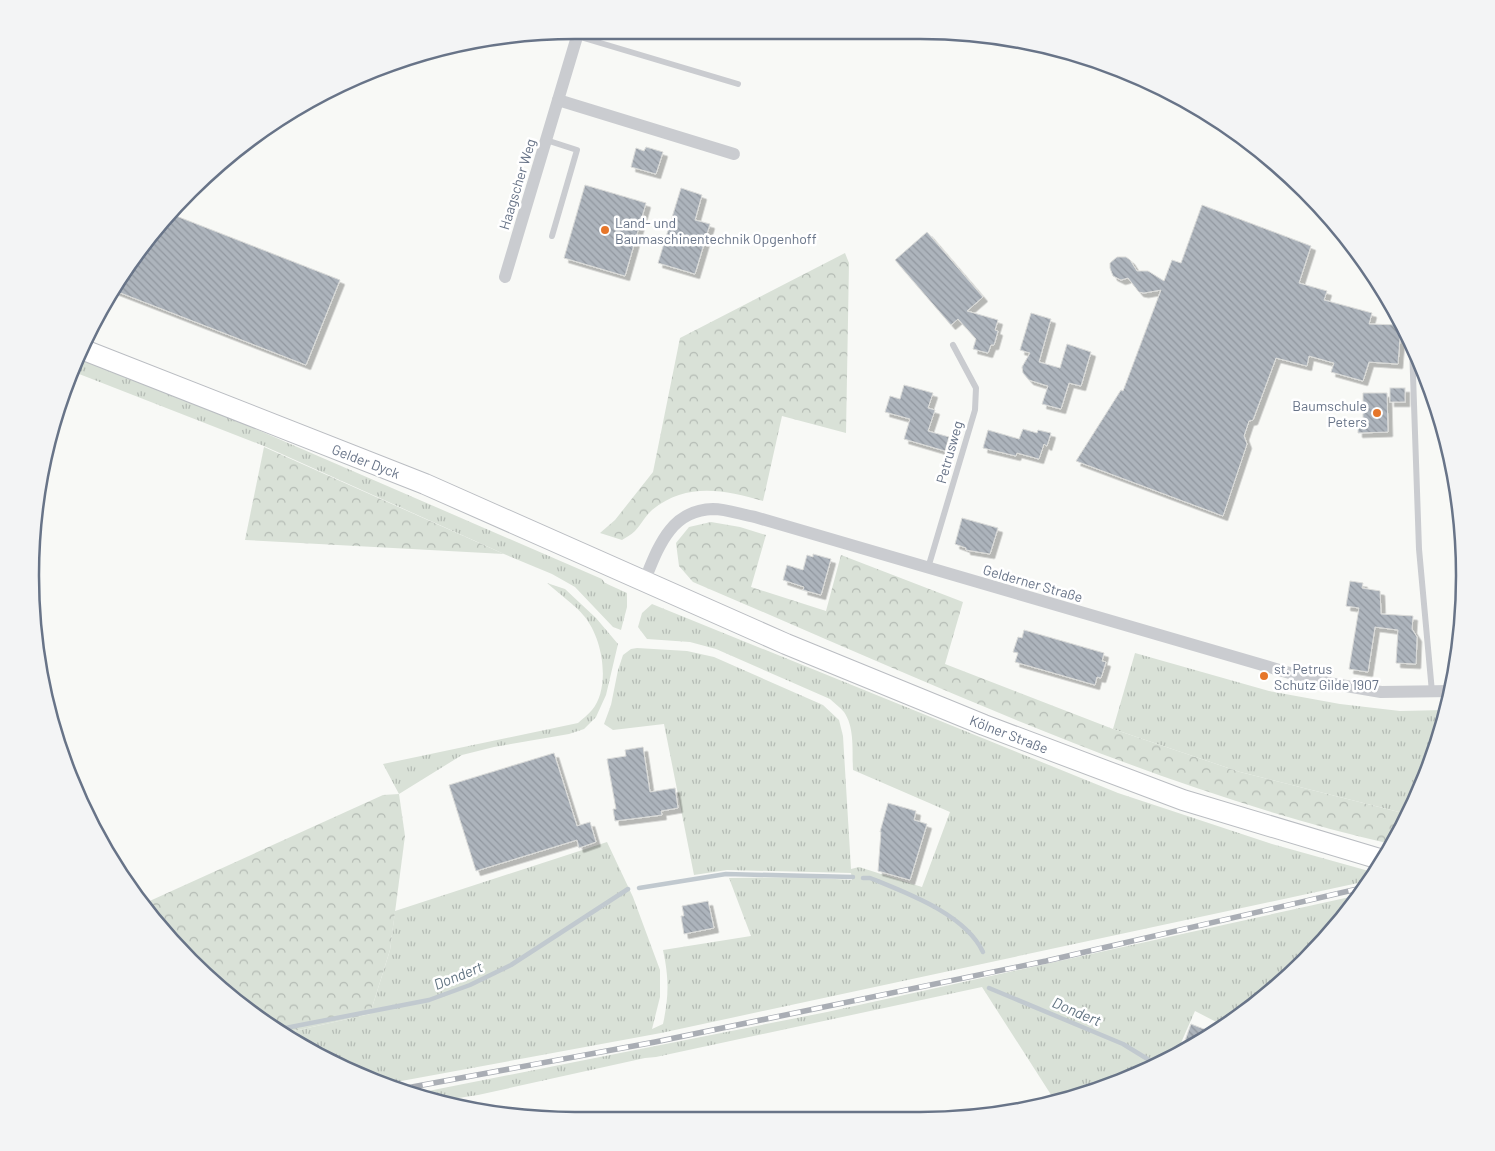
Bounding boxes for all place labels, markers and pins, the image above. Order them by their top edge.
place label: Land- und Baumaschinentechnik Opgenhoff [615,214,817,247]
marker: Land- und Baumaschinentechnik Opgenhoff [599,224,611,236]
place label: Baumschule Peters [1292,397,1367,430]
marker: Baumschule Peters [1371,407,1383,419]
place label: st. Petrus Schutz Gilde 1907 [1274,660,1379,693]
marker: st. Petrus Schutz Gilde 1907 [1258,670,1270,682]

